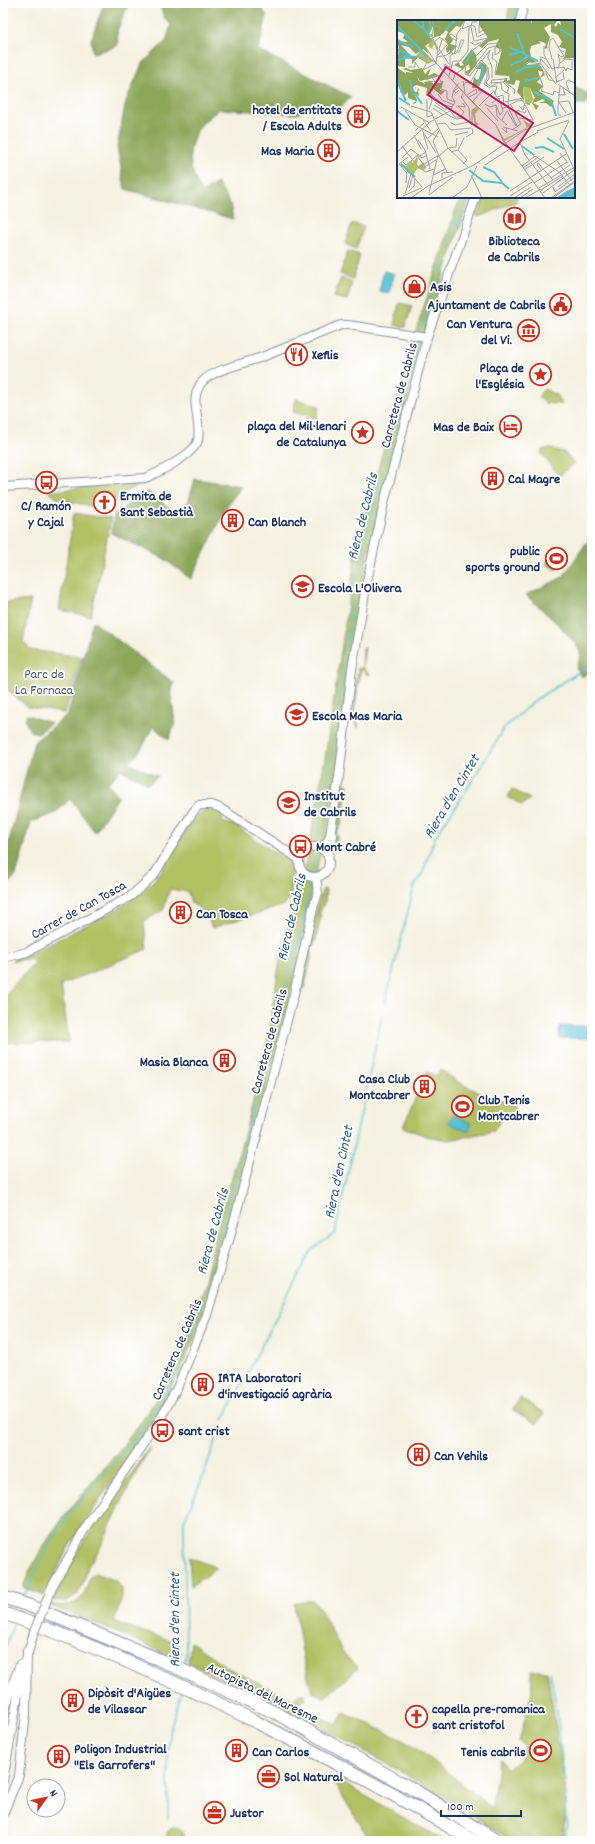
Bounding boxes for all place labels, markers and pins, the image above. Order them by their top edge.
place label: hotel de entitats / Escola Adults [252,101,342,137]
building icon: hotel de entitats / Escola Adults [345,104,371,130]
building icon: Mas Maria [316,137,342,163]
place label: Mas Maria [261,142,315,162]
library icon: Biblioteca de Cabrils [501,205,527,231]
place label: Biblioteca de Cabrils [488,232,541,268]
shop icon: Asis [402,273,428,299]
place label: Asis [430,278,452,298]
public building icon: Ajuntament de Cabrils [548,291,574,317]
place label: Ajuntament de Cabrils [427,296,546,316]
place label: Can Ventura del Vi. [447,315,513,351]
museum icon: Can Ventura del Vi. [515,318,541,344]
restaurant icon: Xeflis [283,341,309,367]
place label: Xeflis [312,346,339,366]
place label: Plaça de l'Església [475,359,525,395]
place icon: Plaça de l'Església [527,362,553,388]
hotel icon: Mas de Baix [497,413,523,439]
place label: plaça del Mil·lenari de Catalunya [247,417,347,453]
place label: Mas de Baix [433,418,495,438]
place icon: plaça del Mil·lenari de Catalunya [349,420,375,446]
building icon: Cal Magre [480,465,506,491]
bus stop icon: C/ Ramón y Cajal [33,470,59,496]
place label: Cal Magre [508,470,560,490]
place label: Ermita de Sant Sebastià [120,487,194,523]
church icon: Ermita de Sant Sebastià [91,490,117,516]
place label: C/ Ramón y Cajal [21,497,71,533]
building icon: Can Blanch [220,508,246,534]
place label: Can Blanch [248,513,307,533]
place label: public sports ground [465,542,540,578]
sports icon: public sports ground [543,545,569,571]
school or university icon: Escola L'Olivera [289,574,315,600]
place label: Escola L'Olivera [318,579,403,599]
school or university icon: Escola Mas Maria [283,702,309,728]
place label: Escola Mas Maria [312,707,404,727]
place label: Institut de Cabrils [304,787,357,823]
school or university icon: Institut de Cabrils [276,790,302,816]
bus stop icon: Mont Cabré [288,833,314,859]
place label: Mont Cabré [316,838,376,858]
building icon: Can Tosca [167,900,193,926]
place label: Can Tosca [196,905,249,925]
building icon: Masia Blanca [211,1048,237,1074]
place label: Masia Blanca [140,1053,209,1073]
place label: Casa Club Montcabrer [349,1070,411,1106]
building icon: Casa Club Montcabrer [412,1073,438,1099]
place label: Club Tenis Montcabrer [478,1091,540,1127]
sports icon: Club Tenis Montcabrer [450,1094,476,1120]
place label: IRTA Laboratori d'investigació agrària [218,1369,333,1405]
building icon: IRTA Laboratori d'investigació agrària [189,1372,215,1398]
bus stop icon: sant crist [149,1417,175,1443]
place label: sant crist [178,1422,231,1442]
building icon: Can Vehils [405,1442,431,1468]
place label: Can Vehils [434,1447,488,1467]
place label: Dipòsit d'Aigües de Vilassar [88,1684,171,1720]
building icon: Dipòsit d'Aigües de Vilassar [60,1687,86,1713]
place label: capella pre-romanica sant cristofol [432,1700,546,1736]
church icon: capella pre-romanica sant cristofol [404,1703,430,1729]
building icon: Can Carlos [223,1738,249,1764]
sports icon: Tenis cabrils [528,1738,554,1764]
place label: Poligon Industrial "Els Garrofers" [74,1740,167,1776]
building icon: Poligon Industrial "Els Garrofers" [45,1743,71,1769]
place label: Can Carlos [252,1743,309,1763]
place label: Tenis cabrils [461,1743,526,1763]
office icon: Sol Natural [255,1763,281,1789]
place label: Sol Natural [284,1768,343,1788]
office icon: Justor [201,1799,227,1825]
place label: Justor [230,1804,264,1824]

